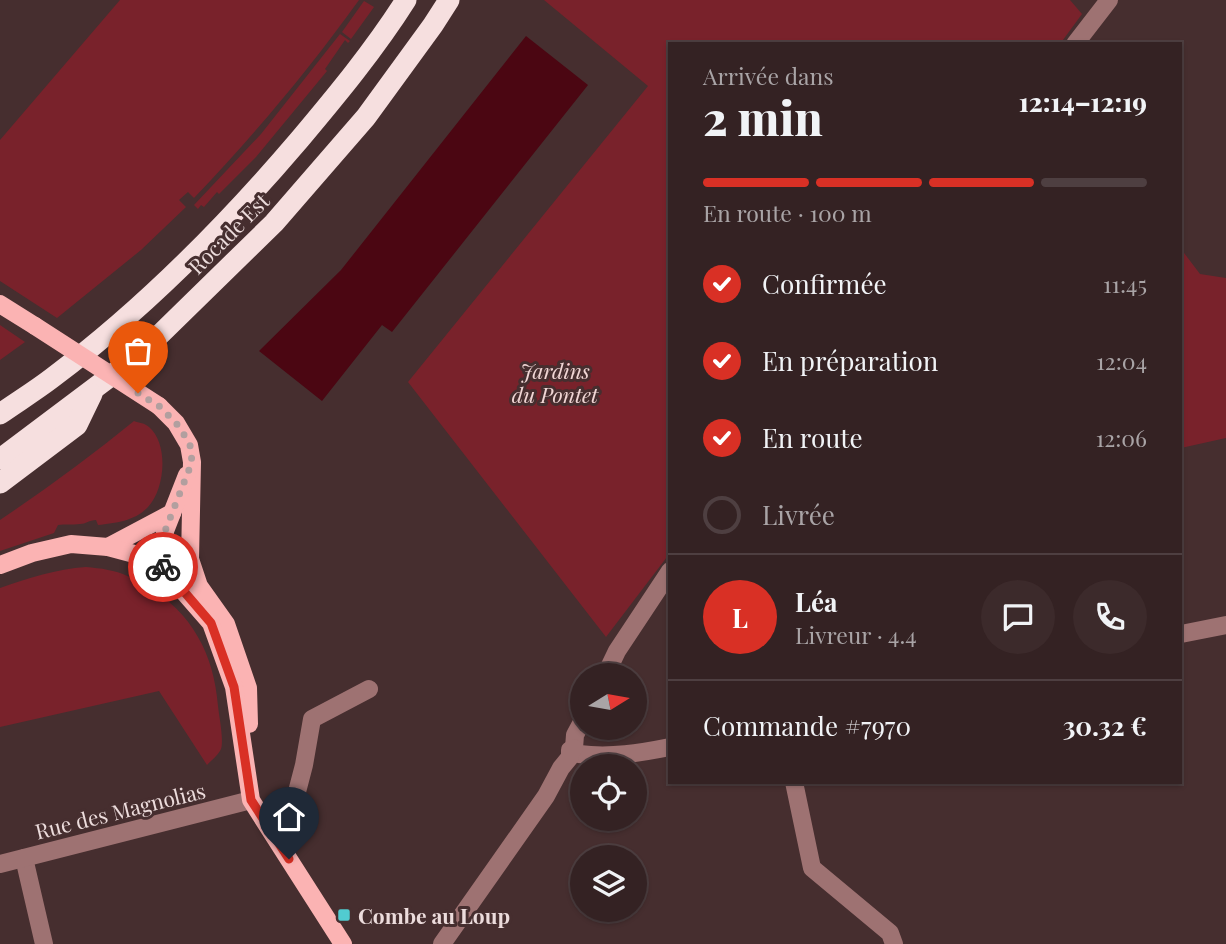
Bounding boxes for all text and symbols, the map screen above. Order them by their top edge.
text: Arrivée dans [703,60,834,91]
text: 12:14–12:19 [1019,84,1147,119]
text: 2 min [703,86,823,148]
street label: Rocade Est [182,186,275,279]
text: En route · 100 m [703,197,872,228]
icon: check [703,265,741,303]
text: Confirmée [762,266,887,301]
text: 11:45 [1103,268,1147,299]
pin [108,321,168,393]
icon: bag [119,332,157,370]
icon: check [703,342,741,380]
text: En préparation [762,343,938,378]
text: 12:04 [1096,345,1147,376]
park label: Jardins du Pontet [512,356,599,408]
icon: check [703,419,741,457]
text: En route [762,420,863,455]
text: 12:06 [1096,422,1147,453]
text: Livrée [762,497,835,532]
courier [128,532,198,602]
icon: bike [144,548,182,586]
button: chat [981,580,1055,654]
button: phone [1073,580,1147,654]
text: Léa [795,584,837,619]
text: L [732,600,748,635]
text: Livreur · 4.4 [795,619,917,650]
north arrow [570,663,648,740]
map controls [570,663,647,922]
text: Commande #7970 [703,708,911,743]
text: 30.32 € [1063,708,1147,743]
button: locate [570,754,647,831]
street label: Rue des Magnolias [32,775,208,845]
pin [259,787,319,859]
icon: home [270,798,308,836]
button: layers [570,845,647,922]
place label: Combe au Loup [358,901,510,929]
marker: Combe au Loup [336,907,352,923]

